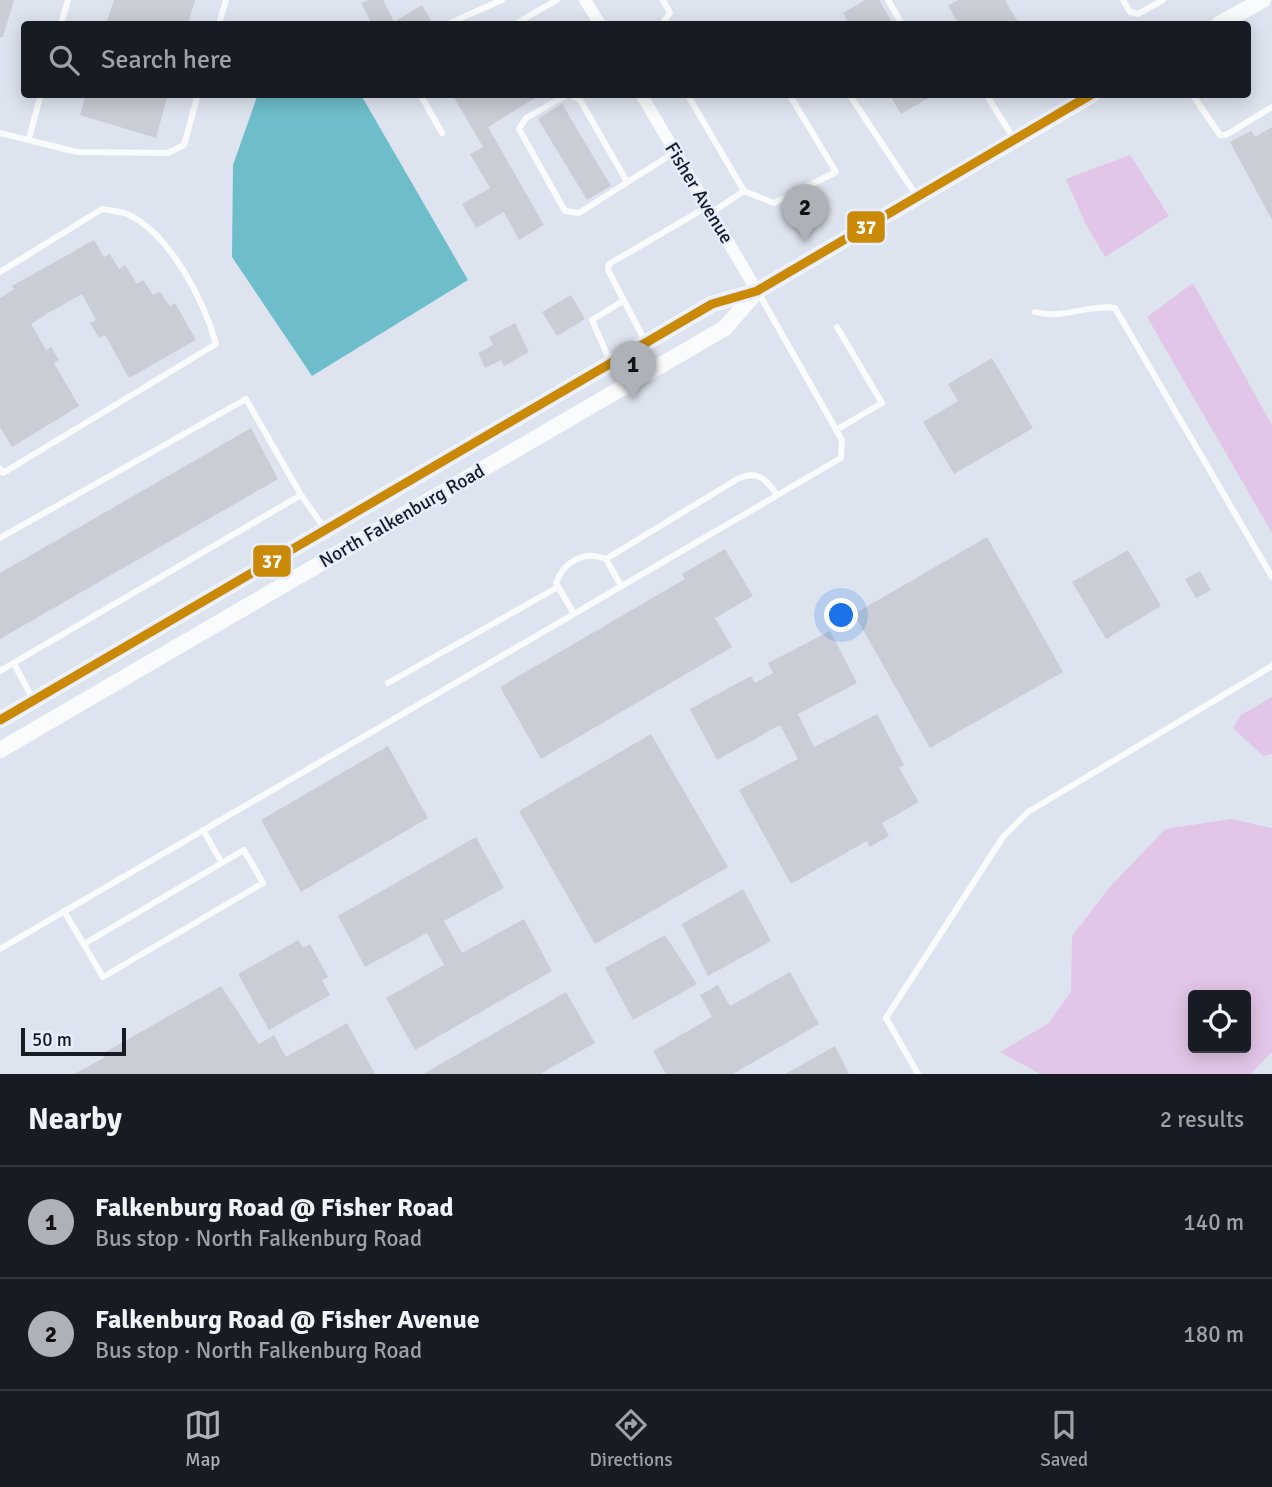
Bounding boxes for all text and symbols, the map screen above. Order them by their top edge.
search box [21,21,1251,98]
icon: search [45,41,83,79]
text: Search here [101,44,232,76]
street label: Fisher Avenue [659,138,739,248]
pin: 2 [782,184,828,242]
line badge: 37 [846,210,886,244]
text: 37 [856,216,876,240]
pin: 1 [610,341,656,399]
street label: North Falkenburg Road [315,459,489,573]
line badge: 37 [252,544,292,578]
text: 37 [262,550,282,574]
your location [824,598,858,632]
map controls [1188,990,1251,1053]
button: locate [1188,990,1251,1053]
scale bar [21,1025,126,1057]
text: 50 m [32,1028,72,1052]
text: Nearby [28,1101,122,1138]
text: 2 results [1160,1105,1244,1134]
text: Falkenburg Road @ Fisher Road [95,1192,453,1224]
text: 1 [45,1208,57,1237]
text: 140 m [1183,1208,1244,1237]
text: Bus stop · North Falkenburg Road [95,1224,422,1253]
text: Falkenburg Road @ Fisher Avenue [95,1304,480,1336]
text: 2 [45,1320,57,1349]
text: 180 m [1183,1320,1244,1349]
text: Bus stop · North Falkenburg Road [95,1336,422,1365]
tab: Map [184,1406,222,1472]
tab: Directions [590,1406,673,1472]
tab: Saved [1040,1406,1088,1472]

